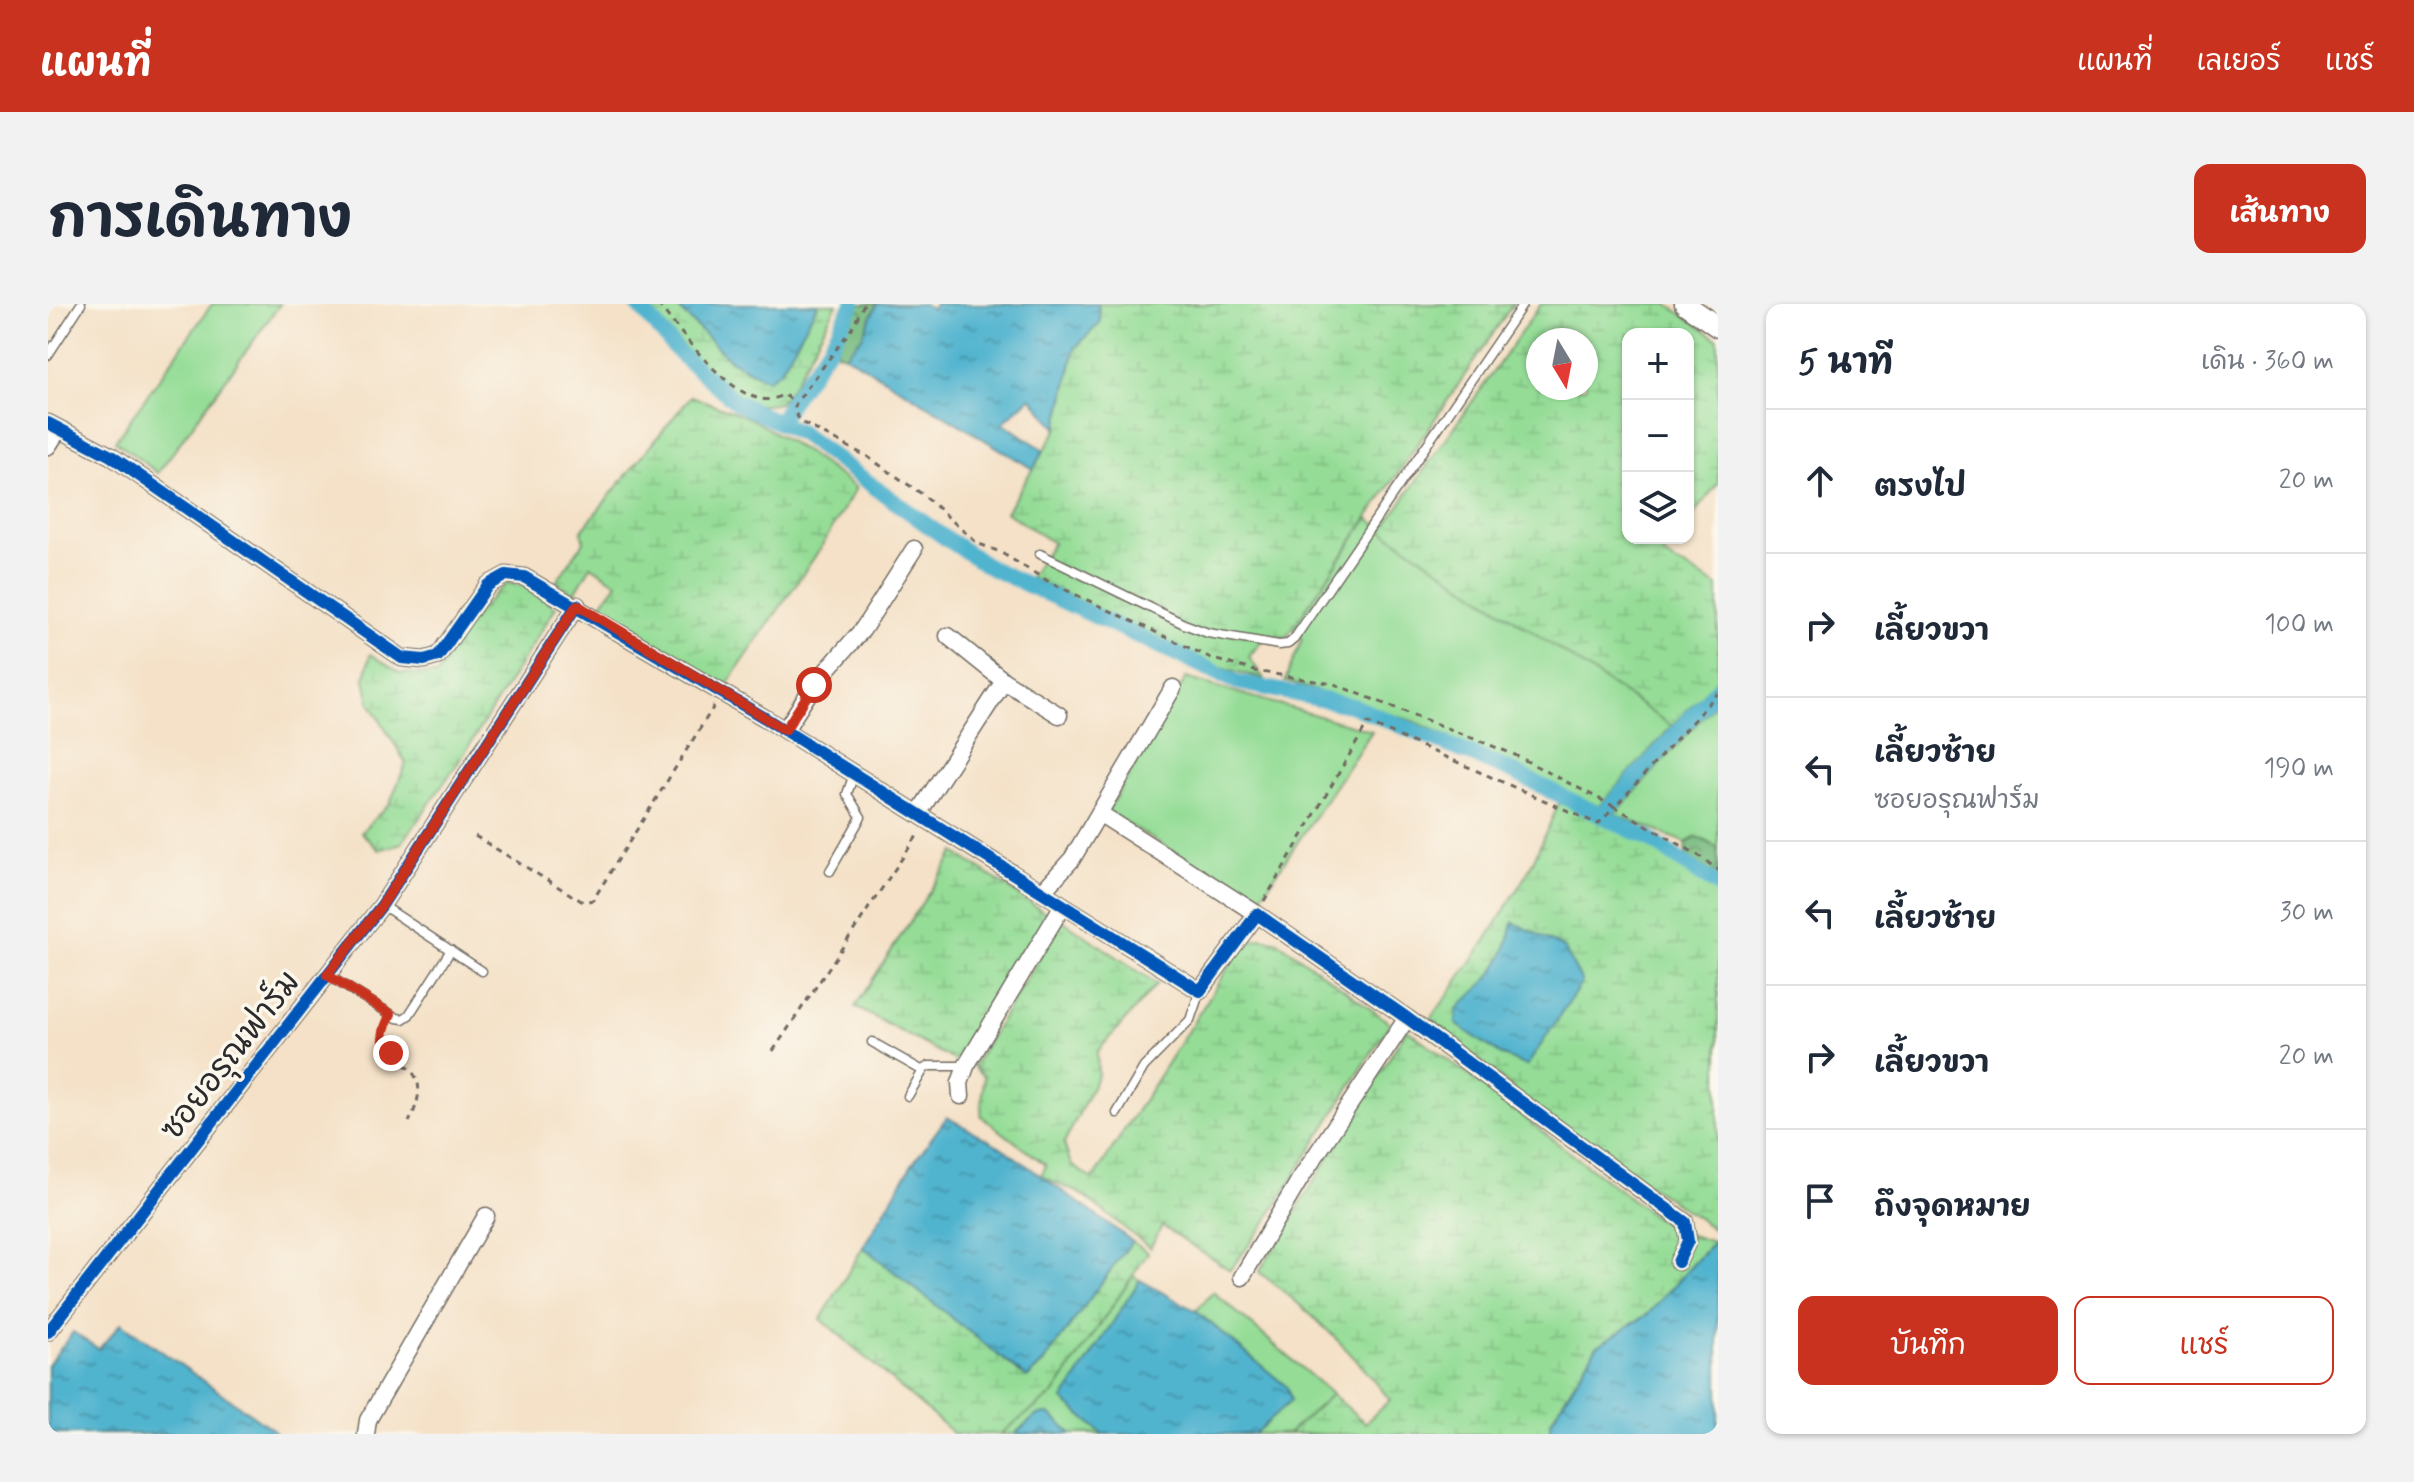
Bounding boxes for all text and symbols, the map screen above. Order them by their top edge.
text: แผนที่ [40,40,151,89]
text: แผนที่ [2077,44,2152,81]
text: เลเยอร์ [2196,44,2281,81]
text: แชร์ [2325,44,2374,81]
button: เส้นทาง [2194,164,2366,253]
text: การเดินทาง [48,184,352,257]
north arrow [1526,328,1598,400]
map controls [1622,328,1694,544]
button: + [1622,328,1694,400]
text: 5 นาที [1798,341,1893,386]
text: เดิน · 360 m [2201,345,2334,379]
button: − [1622,400,1694,472]
icon: ahead [1798,459,1842,503]
text: 20 m [2279,464,2334,498]
text: ตรงไป [1874,468,1966,507]
button: layers [1622,472,1694,544]
icon: right [1798,603,1842,647]
text: 100 m [2264,608,2334,642]
text: เลี้ยวขวา [1874,612,1989,651]
route start [796,667,832,703]
text: เลี้ยวซ้าย [1874,734,1996,773]
icon: left [1798,747,1842,791]
text: 190 m [2264,752,2334,786]
text: ซอยอรุณฟาร์ม [1874,784,2040,818]
icon: left [1798,891,1842,935]
text: 30 m [2280,896,2334,930]
text: เลี้ยวซ้าย [1874,900,1996,939]
street label: ซอยอรุณฟาร์ม [150,962,311,1150]
route end [373,1035,409,1071]
icon: right [1798,1035,1842,1079]
text: 20 m [2279,1040,2334,1074]
text: เลี้ยวขวา [1874,1044,1989,1083]
icon: arrive [1798,1179,1842,1223]
text: ถึงจุดหมาย [1874,1188,2031,1227]
button: บันทึก [1798,1296,2058,1385]
button: แชร์ [2074,1296,2334,1385]

